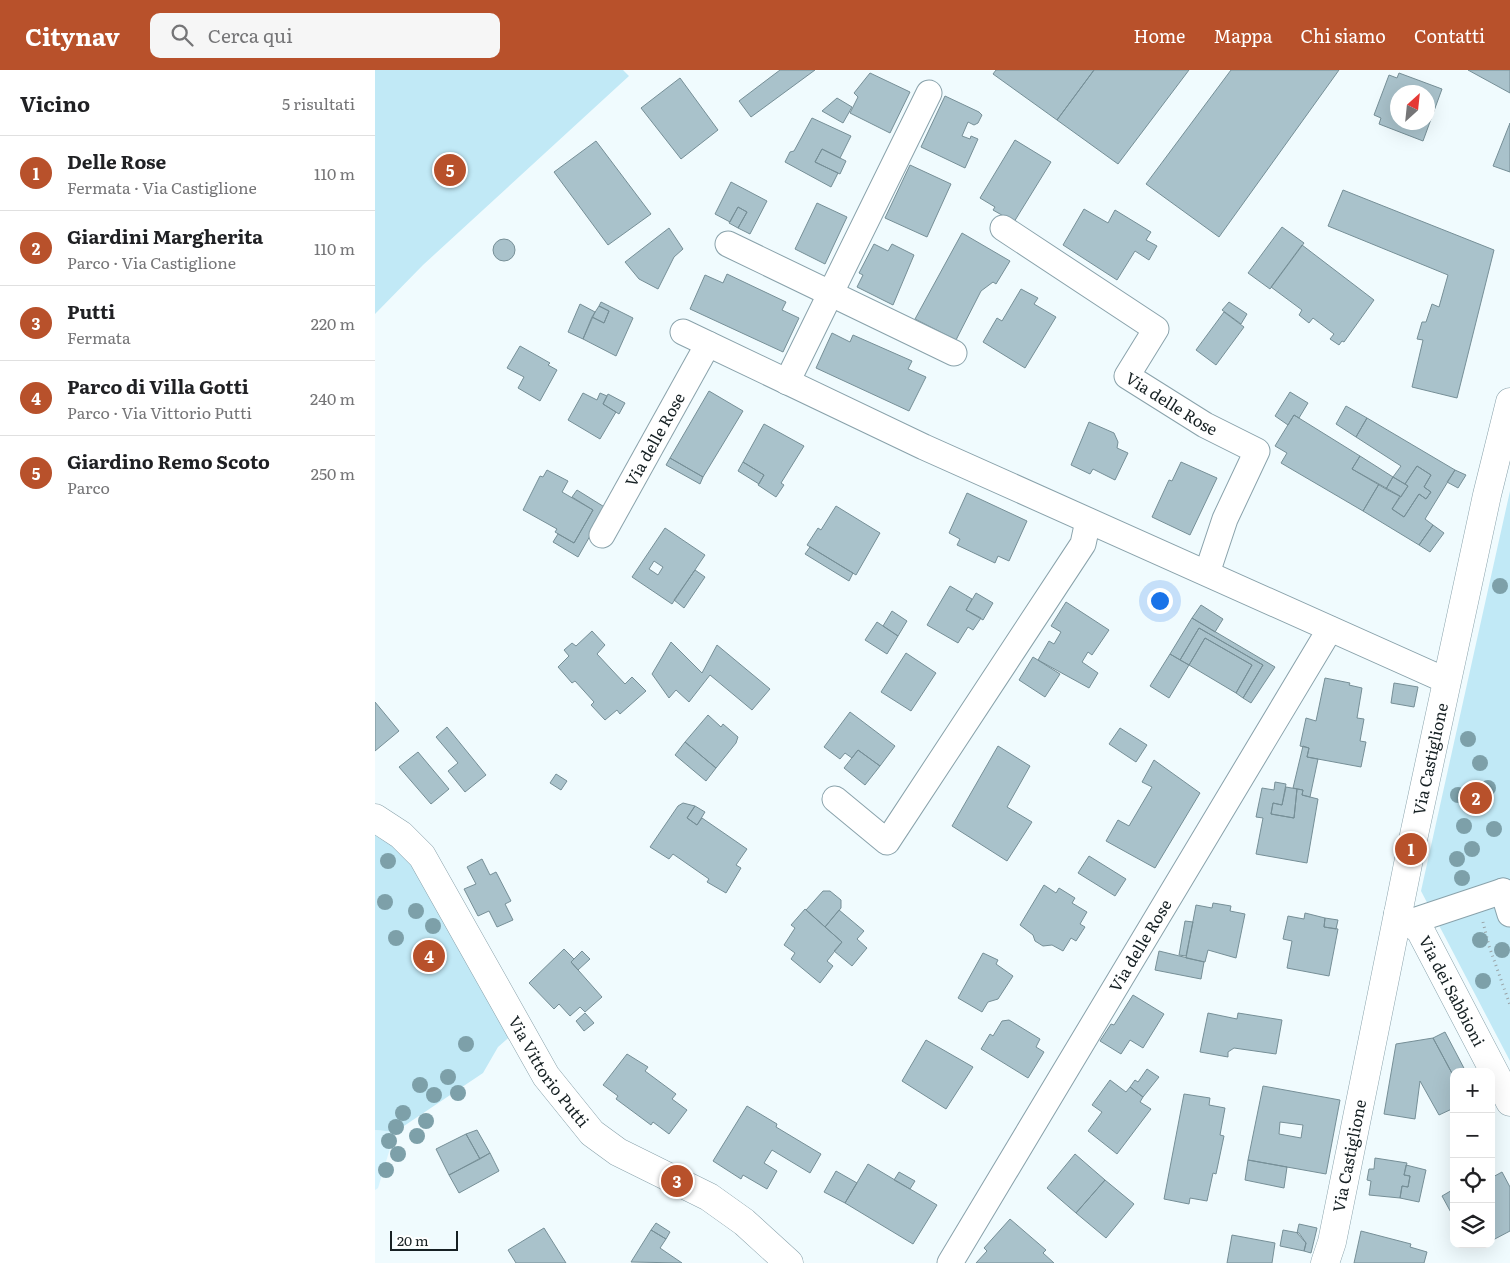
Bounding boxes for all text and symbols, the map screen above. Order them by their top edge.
search box [150,13,500,58]
text: Citynav [25,18,120,53]
icon: search [168,21,196,49]
text: Cerca qui [208,21,292,49]
text: Home [1133,22,1185,49]
text: Mappa [1213,22,1272,49]
text: Chi siamo [1300,22,1386,49]
text: Contatti [1414,22,1485,49]
north arrow [1390,85,1435,130]
text: Vicino [20,87,90,118]
text: 5 risultati [282,91,355,115]
text: Delle Rose [67,147,166,175]
pin: 5 [434,151,466,189]
text: 1 [33,161,39,185]
text: 110 m [314,161,355,185]
text: Fermata · Via Castiglione [67,175,257,199]
text: Giardini Margherita [67,222,263,250]
text: 2 [32,236,40,260]
text: 110 m [314,236,355,260]
text: Parco · Via Castiglione [67,250,236,274]
text: Putti [67,297,115,325]
text: 3 [32,311,40,335]
text: 220 m [311,311,355,335]
text: Fermata [67,325,131,349]
street label: Via delle Rose [1121,365,1222,440]
text: Parco di Villa Gotti [67,372,249,400]
text: 4 [31,386,41,410]
text: 240 m [310,386,355,410]
street label: Via delle Rose [618,388,690,491]
text: Parco · Via Vittorio Putti [67,400,252,424]
text: Giardino Remo Scoto [67,447,270,475]
text: 5 [32,461,40,485]
text: 250 m [311,461,355,485]
text: Parco [67,475,110,499]
your location [1147,588,1173,614]
street label: Via Castiglione [1406,700,1453,817]
pin: 2 [1460,779,1492,817]
pin: 1 [1395,830,1427,868]
street label: Via delle Rose [1102,894,1176,996]
street label: Via dei Sabbioni [1414,931,1492,1050]
pin: 4 [413,937,445,975]
street label: Via Vittorio Putti [503,1011,596,1132]
map controls [1450,1068,1495,1248]
button: + [1450,1068,1495,1113]
street label: Via Castiglione [1325,1097,1371,1214]
button: − [1450,1113,1495,1158]
button: locate [1450,1158,1495,1203]
pin: 3 [661,1162,693,1200]
button: layers [1450,1203,1495,1248]
scale bar [390,1228,457,1251]
text: 20 m [397,1230,429,1250]

